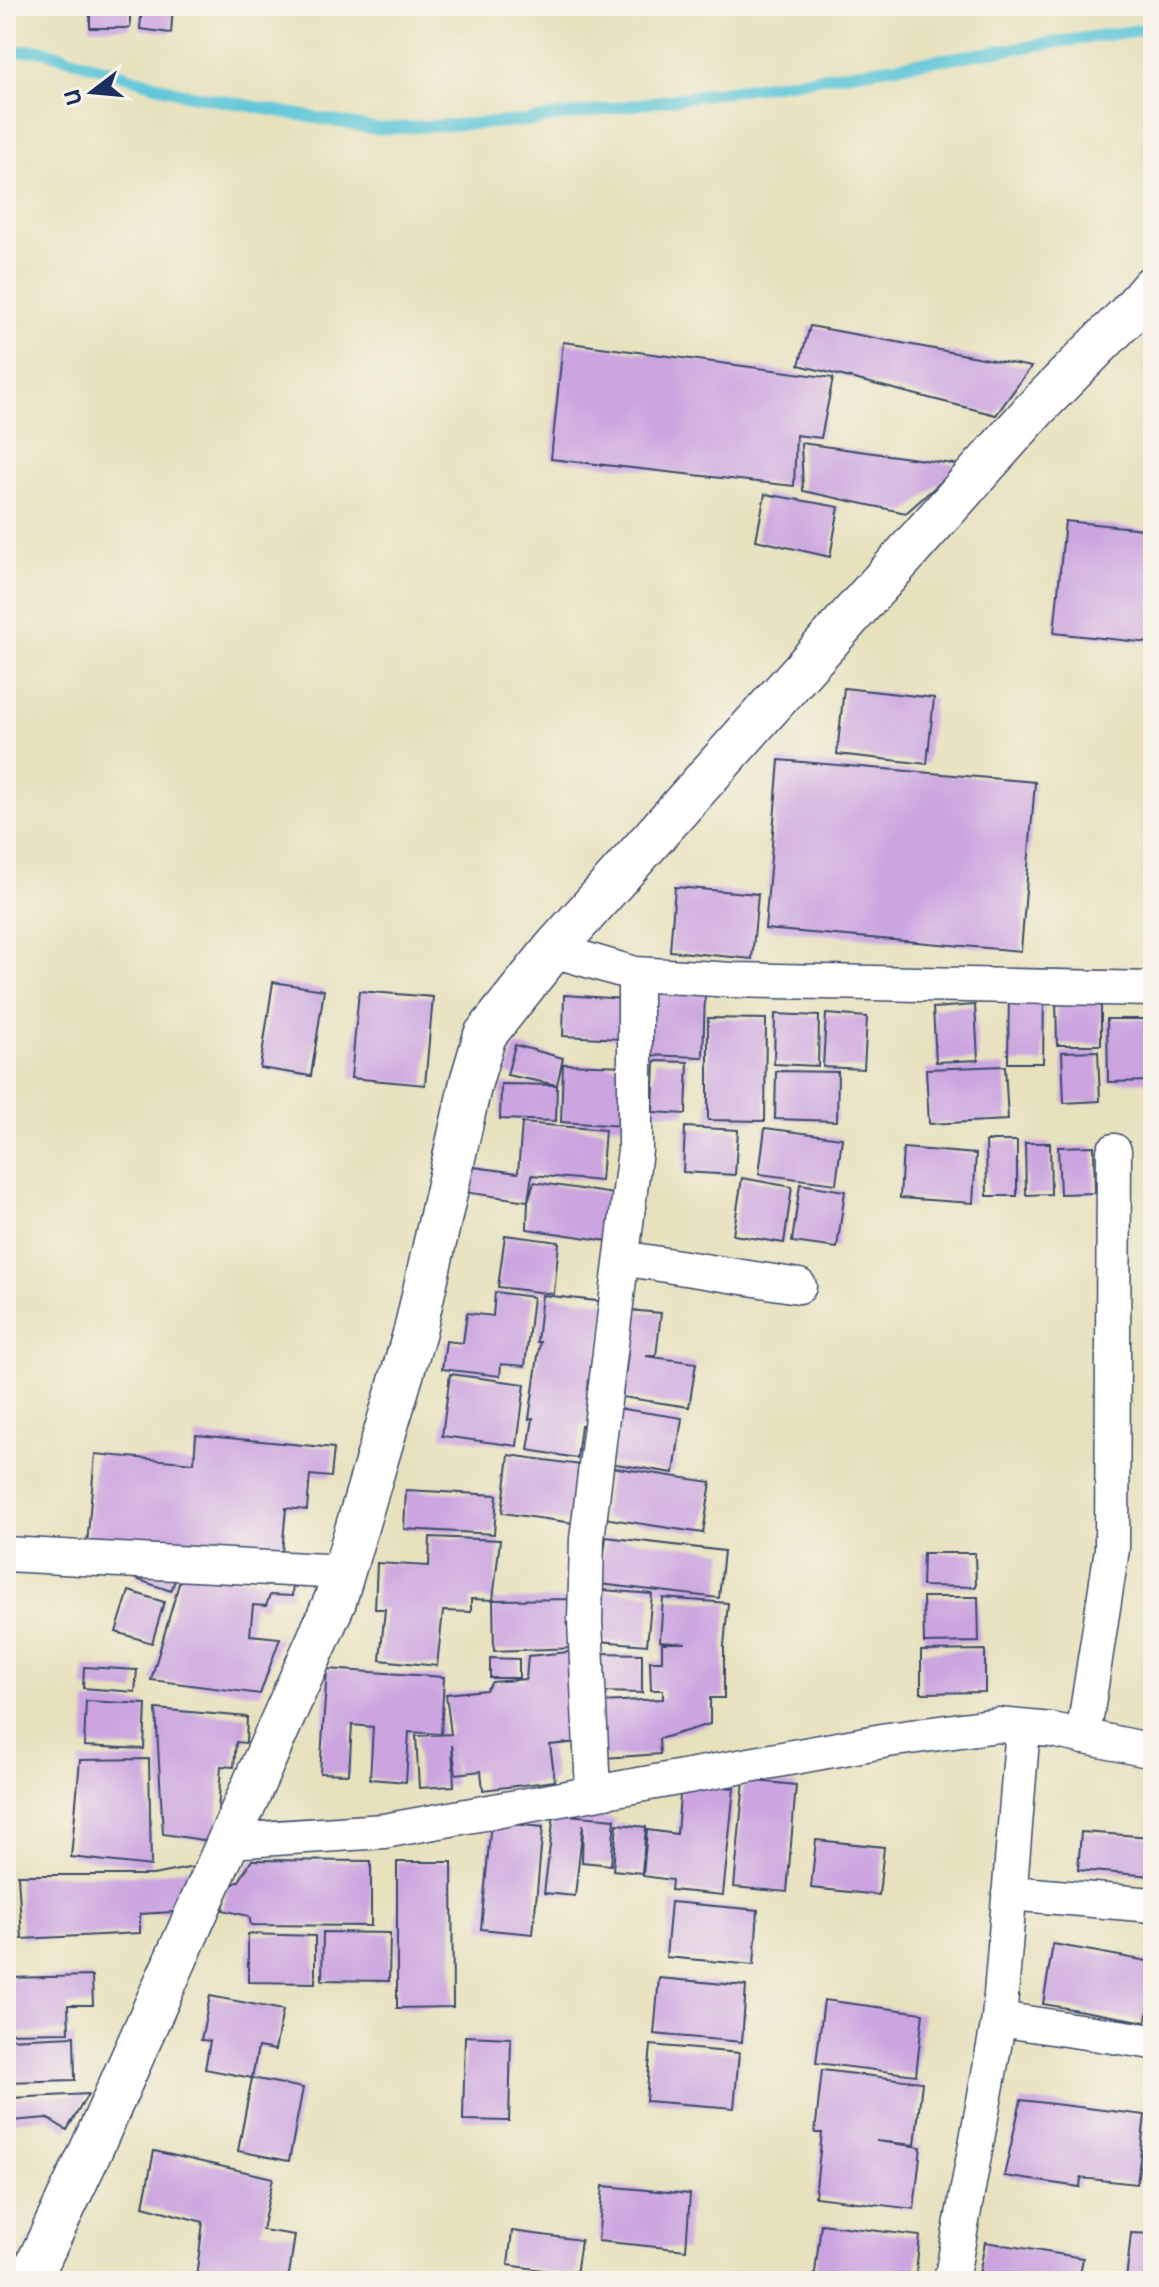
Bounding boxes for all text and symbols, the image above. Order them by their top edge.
north arrow [52,52,132,132]
text: U [56,86,88,109]

